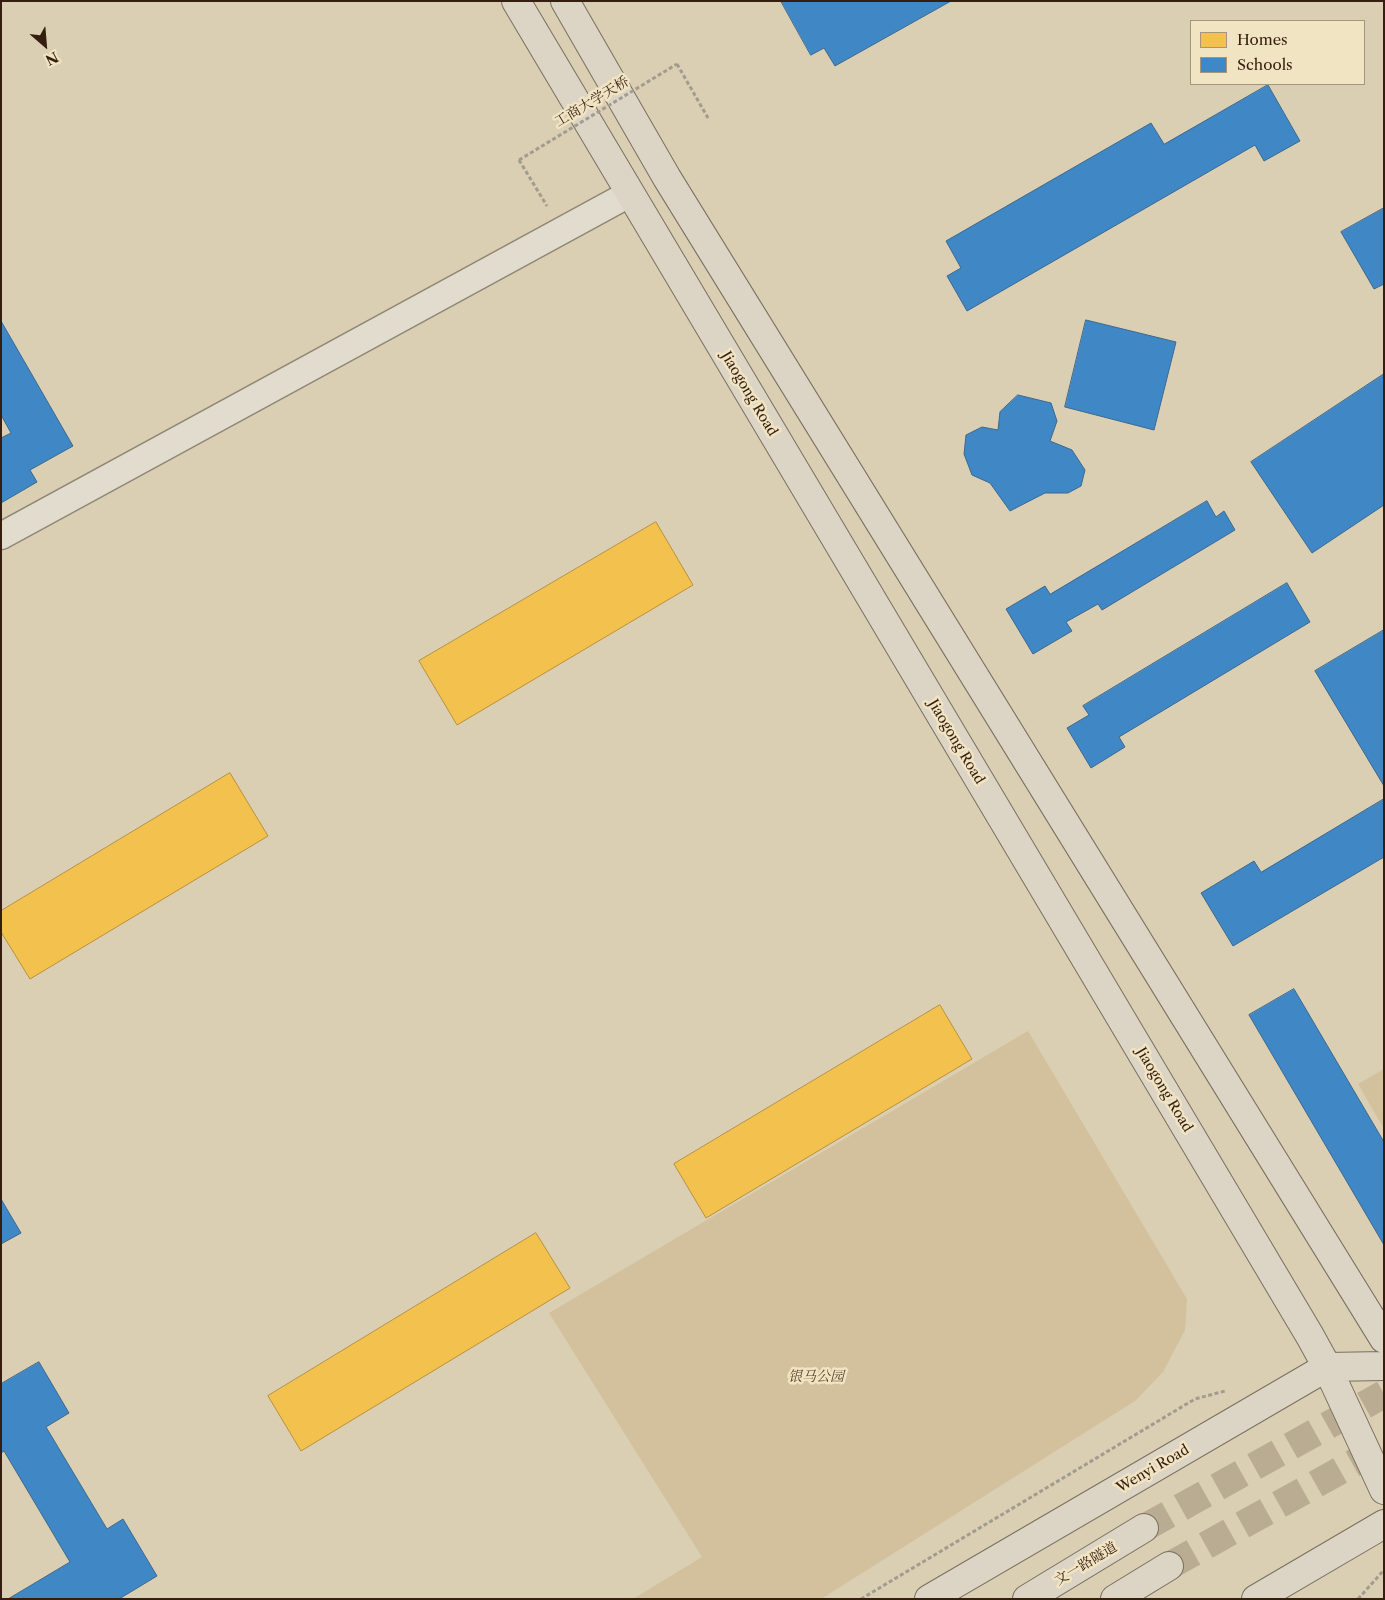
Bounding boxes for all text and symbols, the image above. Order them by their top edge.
north arrow [20,20,70,70]
legend [1190,20,1365,85]
text: Homes [1237,30,1288,49]
text: N [42,48,61,69]
text: Schools [1237,55,1293,74]
street label: 工商大学天桥 [552,73,632,131]
street label: Jiaogong Road [717,349,781,439]
street label: Jiaogong Road [924,697,988,787]
street label: Jiaogong Road [1132,1045,1196,1135]
park label: 银马公园 [788,1369,844,1385]
street label: Wenyi Road [1114,1442,1192,1496]
street label: 文一路隧道 [1052,1539,1120,1589]

